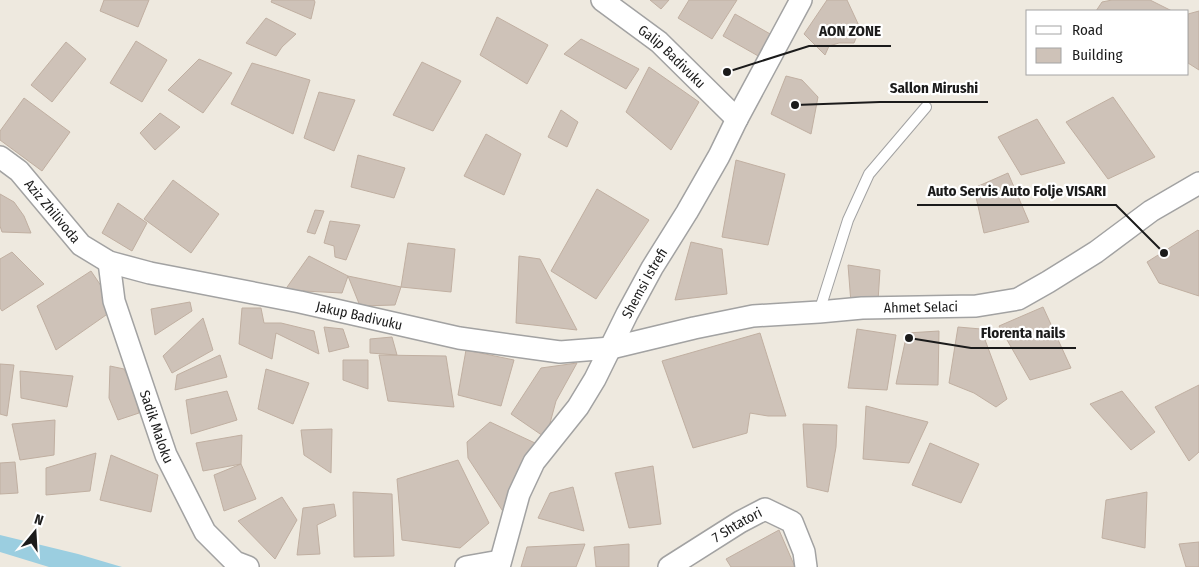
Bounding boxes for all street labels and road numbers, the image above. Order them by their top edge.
street label: Galip Badivuku [635,22,709,92]
street label: Aziz Zhilivoda [21,176,84,247]
street label: Shemsi Istrefi [618,245,671,321]
street label: Jakup Badivuku [314,298,404,334]
street label: Ahmet Selaci [884,298,958,317]
street label: Sadik Maloku [136,388,177,466]
street label: 7 Shtatori [709,504,765,546]

